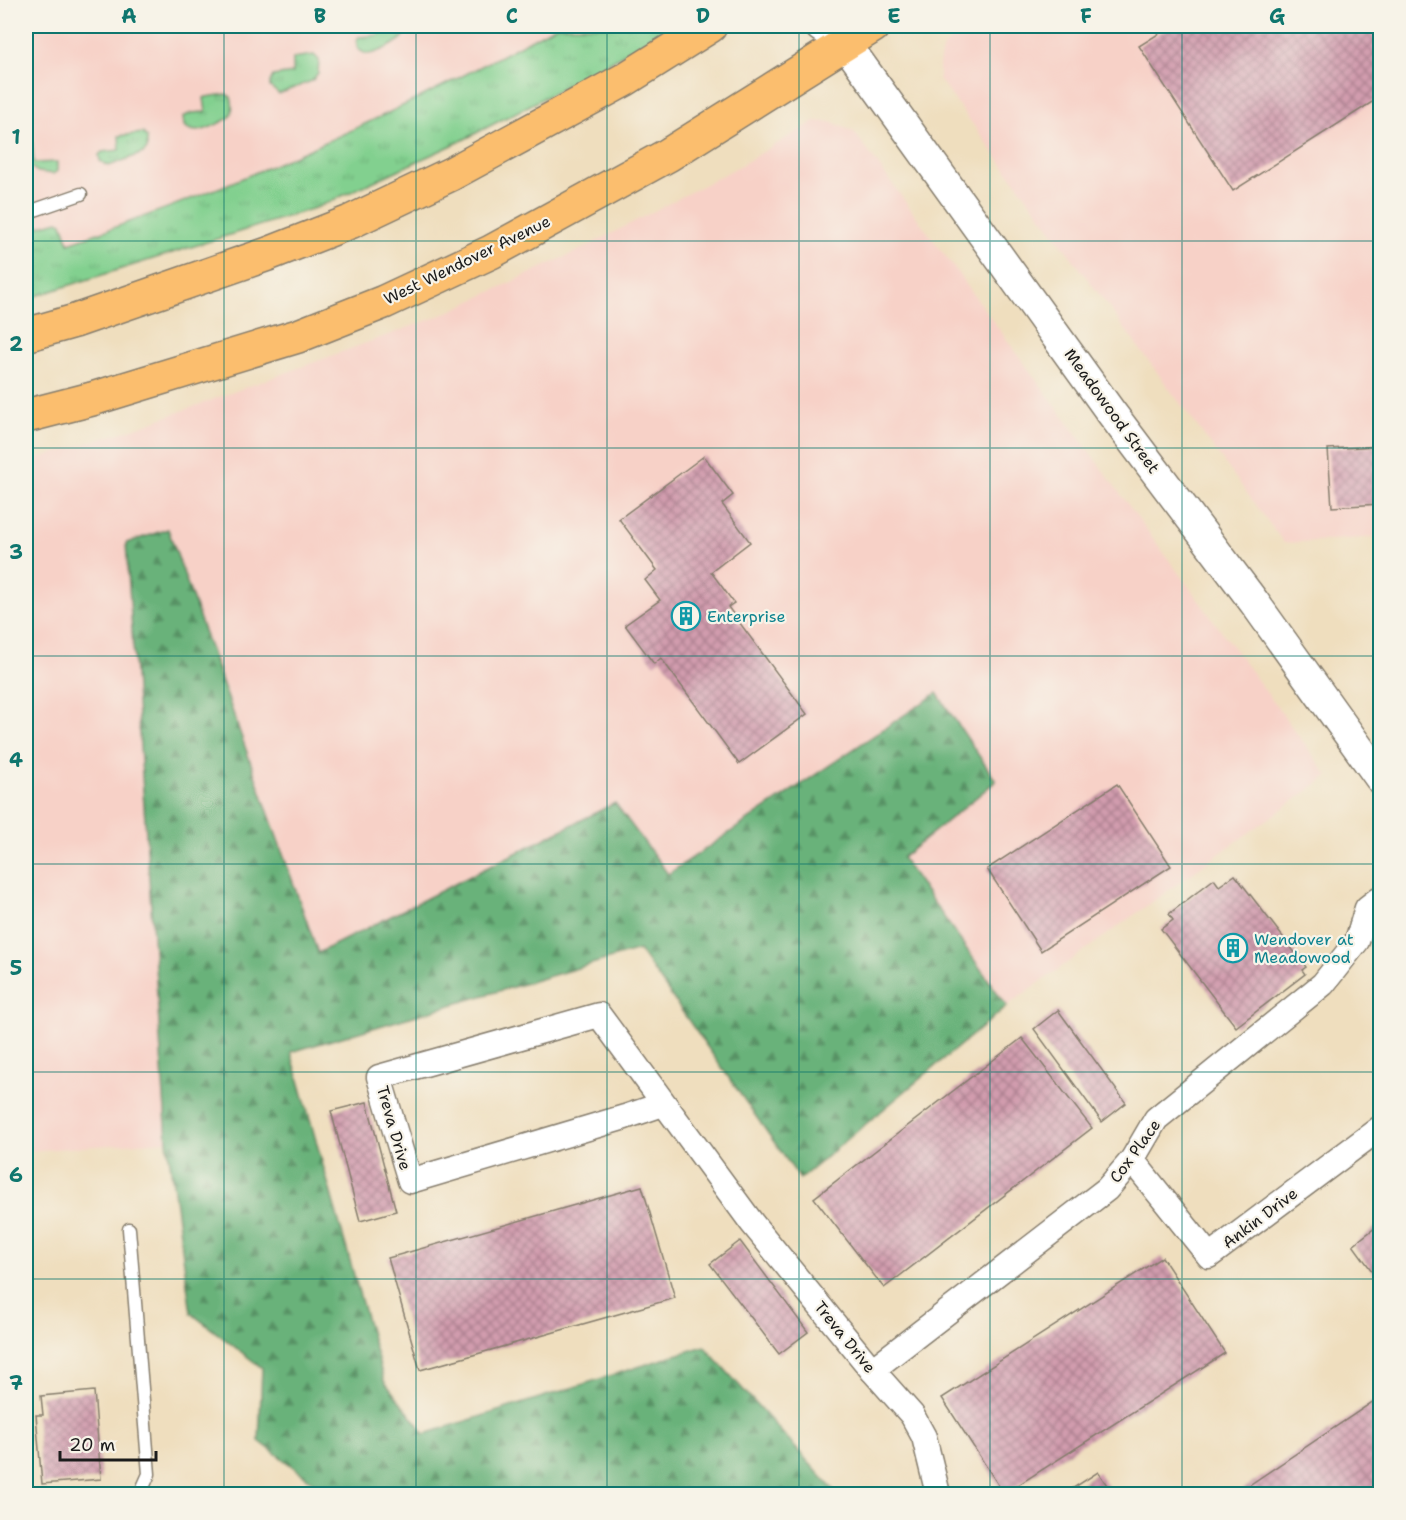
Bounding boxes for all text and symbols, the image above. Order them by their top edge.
text: A [121,3,137,29]
text: B [314,3,326,29]
text: C [506,3,518,29]
text: D [696,3,710,29]
text: E [887,3,901,29]
text: F [1080,3,1092,29]
text: G [1269,3,1285,29]
text: 1 [11,124,21,150]
street label: West Wendover Avenue [380,210,554,310]
text: 2 [9,331,23,357]
street label: Meadowood Street [1060,344,1164,478]
text: 3 [9,539,23,565]
building icon: Enterprise [670,600,702,632]
place label: Enterprise [707,606,786,627]
text: 4 [9,747,23,773]
place label: Wendover at Meadowood [1254,929,1354,968]
building icon: Wendover at Meadowood [1217,932,1249,964]
text: 5 [10,955,22,981]
street label: Treva Drive [372,1083,416,1173]
street label: Cox Place [1105,1115,1165,1187]
text: 6 [9,1162,23,1188]
street label: Ankin Drive [1218,1183,1302,1253]
street label: Treva Drive [810,1297,880,1377]
text: 7 [9,1370,23,1396]
scale bar [60,1424,156,1462]
text: 20 m [69,1433,115,1457]

